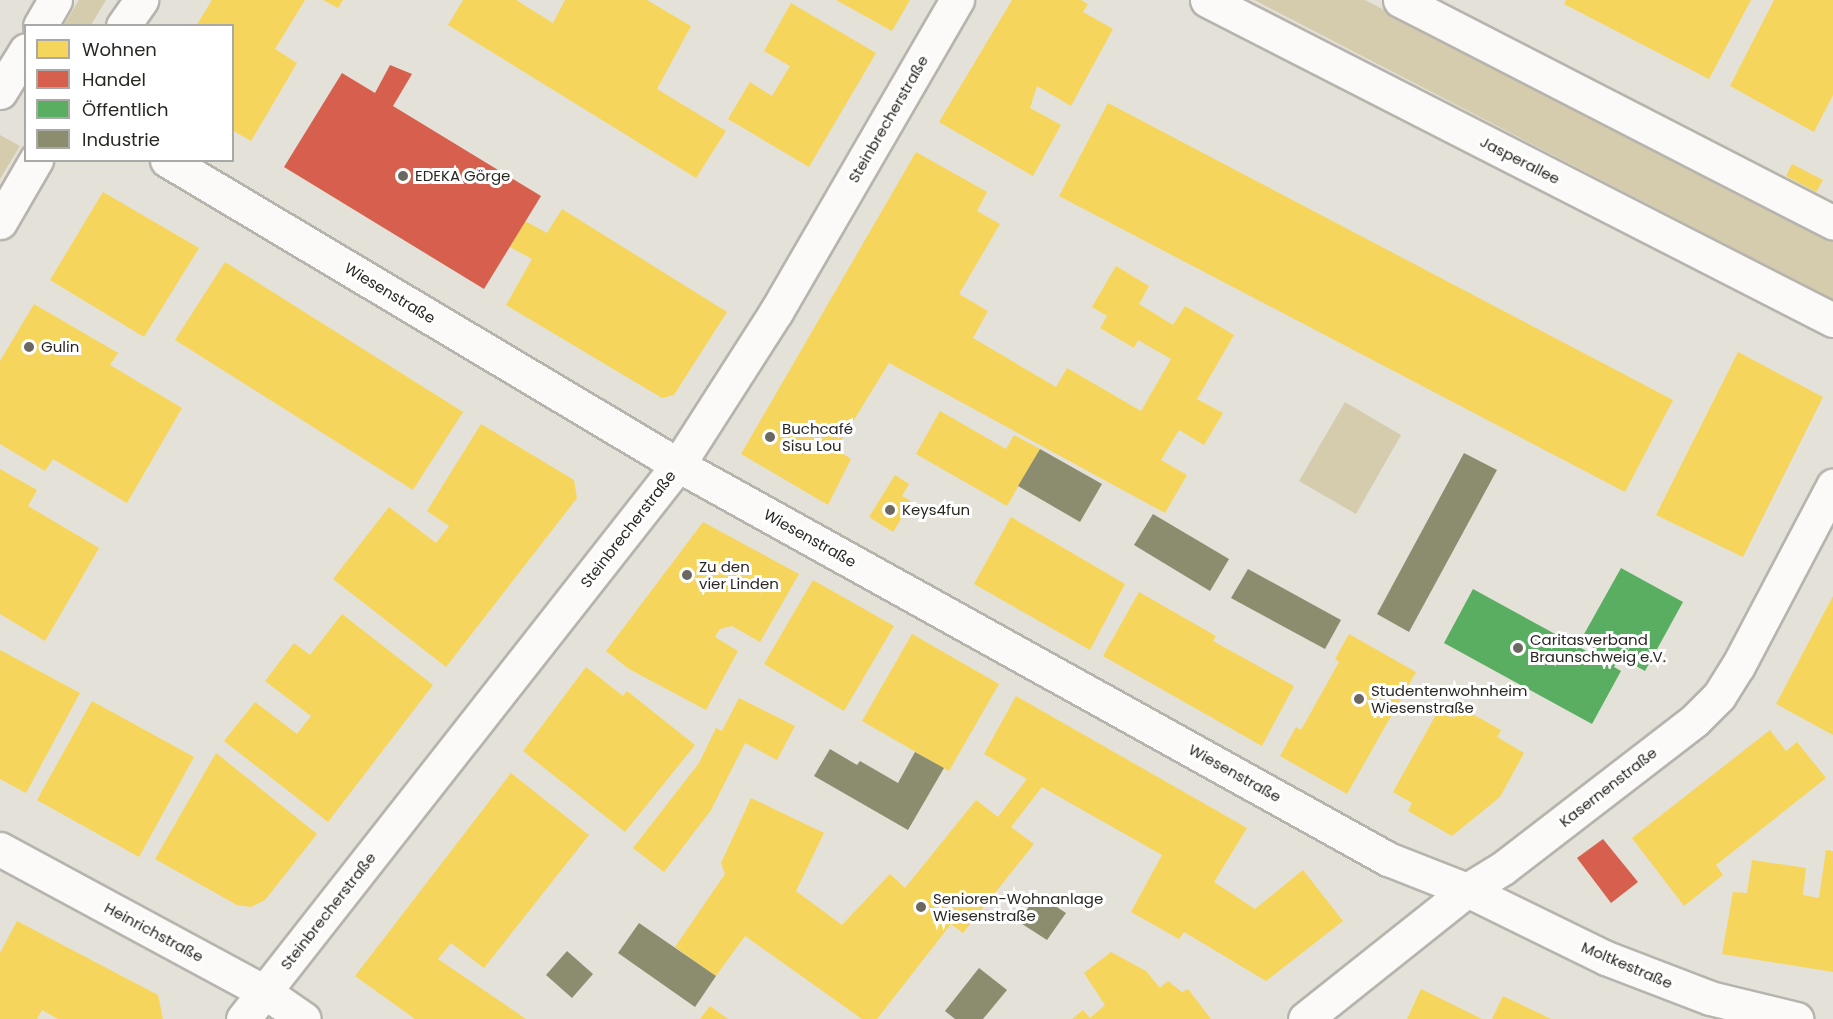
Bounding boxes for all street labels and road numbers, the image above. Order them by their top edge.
street label: Steinbrecherstraße [844,52,932,186]
street label: Jasperallee [1477,132,1563,188]
street label: Wiesenstraße [341,259,439,327]
street label: Steinbrecherstraße [577,467,679,591]
street label: Wiesenstraße [761,505,859,571]
street label: Wiesenstraße [1186,740,1284,806]
street label: Kasernenstraße [1556,743,1660,831]
street label: Steinbrecherstraße [277,849,379,973]
street label: Heinrichstraße [101,898,207,966]
street label: Moltkestraße [1579,938,1675,992]

